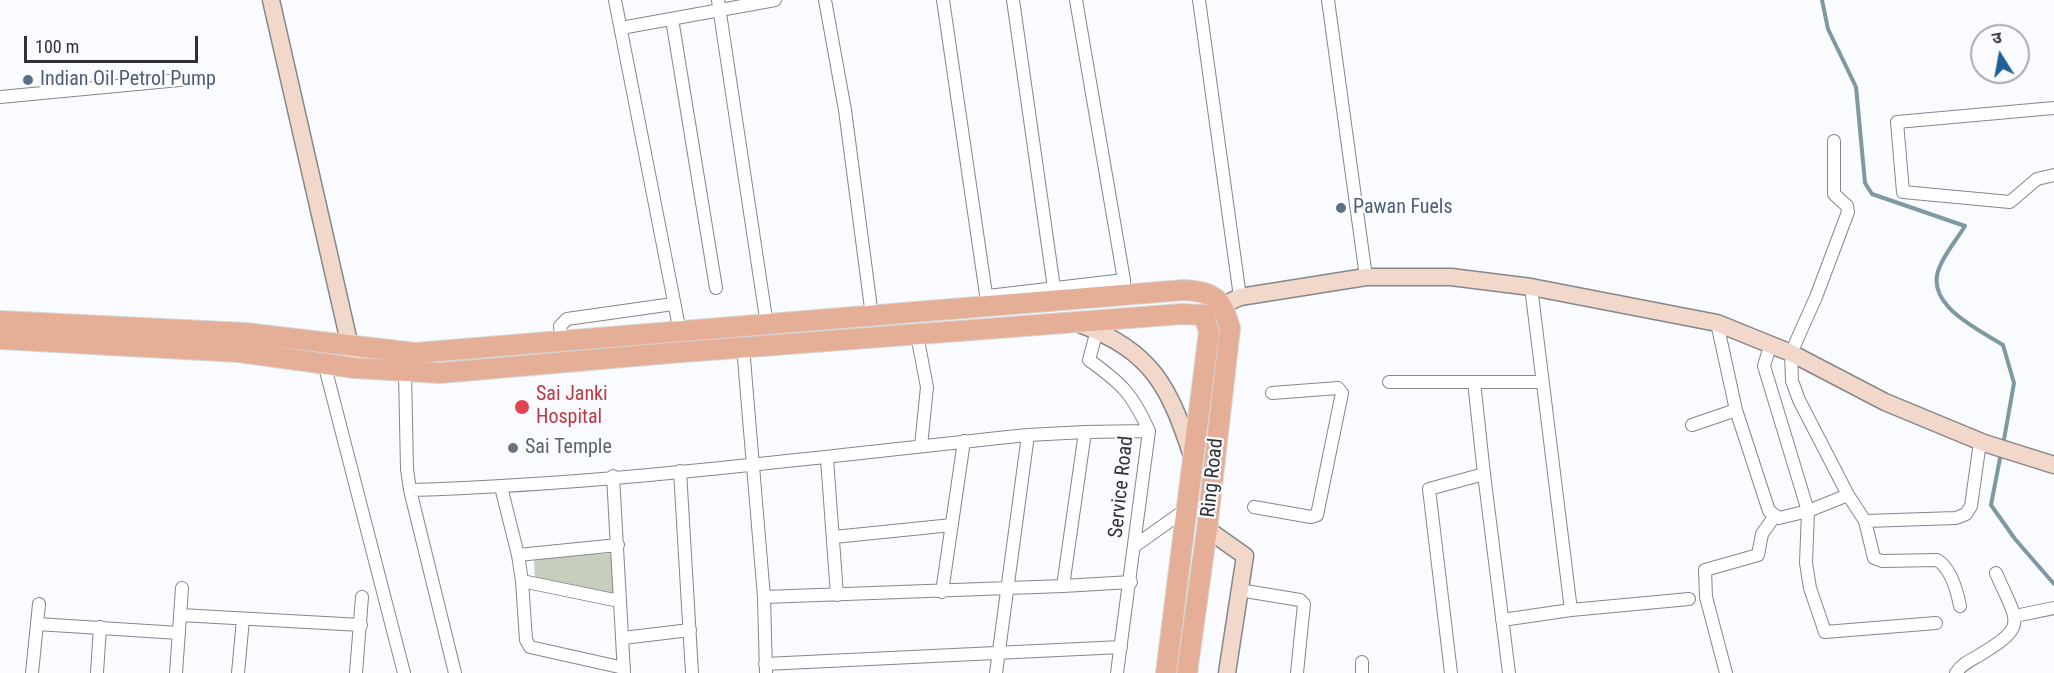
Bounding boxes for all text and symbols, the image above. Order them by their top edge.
scale bar [27,24,201,62]
north arrow [1970,24,2030,84]
text: उ [1990,28,2003,48]
text: 100 m [35,36,79,57]
place label: Indian Oil Petrol Pump [40,68,216,92]
marker: Indian Oil Petrol Pump [21,73,35,87]
place label: Pawan Fuels [1353,196,1453,220]
marker: Pawan Fuels [1334,201,1348,215]
place label: Sai Janki Hospital [536,383,608,430]
marker: Sai Janki Hospital [513,398,531,416]
street label: Service Road [1105,435,1139,539]
place label: Sai Temple [525,436,612,460]
street label: Ring Road [1197,437,1229,519]
marker: Sai Temple [506,441,520,455]

